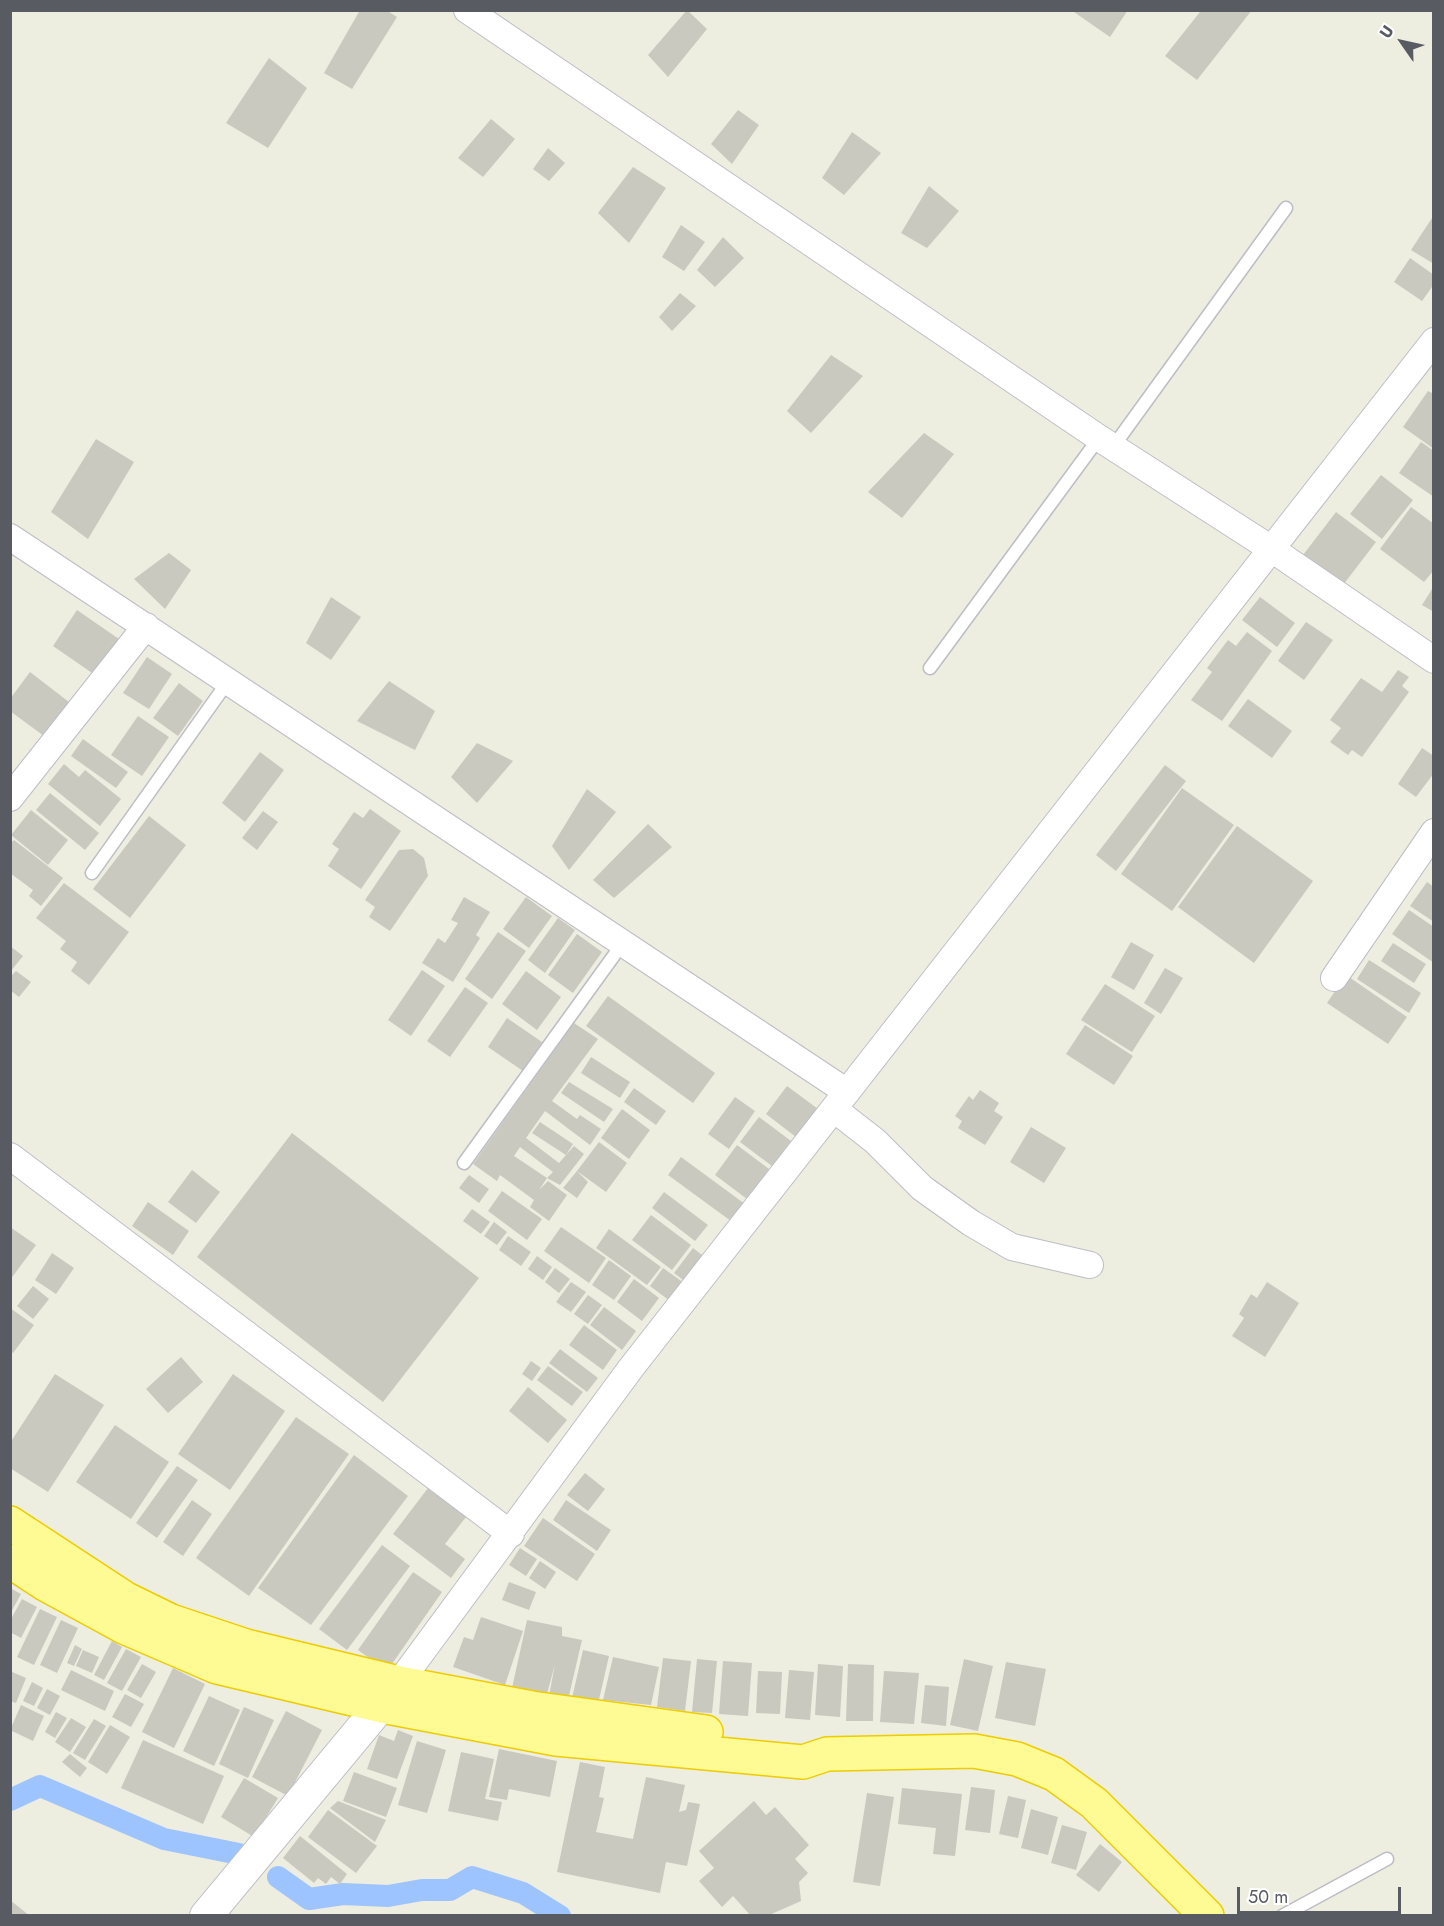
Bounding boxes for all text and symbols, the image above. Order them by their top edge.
north arrow [1372,12,1432,72]
text: U [1374,21,1399,43]
scale bar [1240,1875,1404,1913]
text: 50 m [1248,1884,1288,1910]

